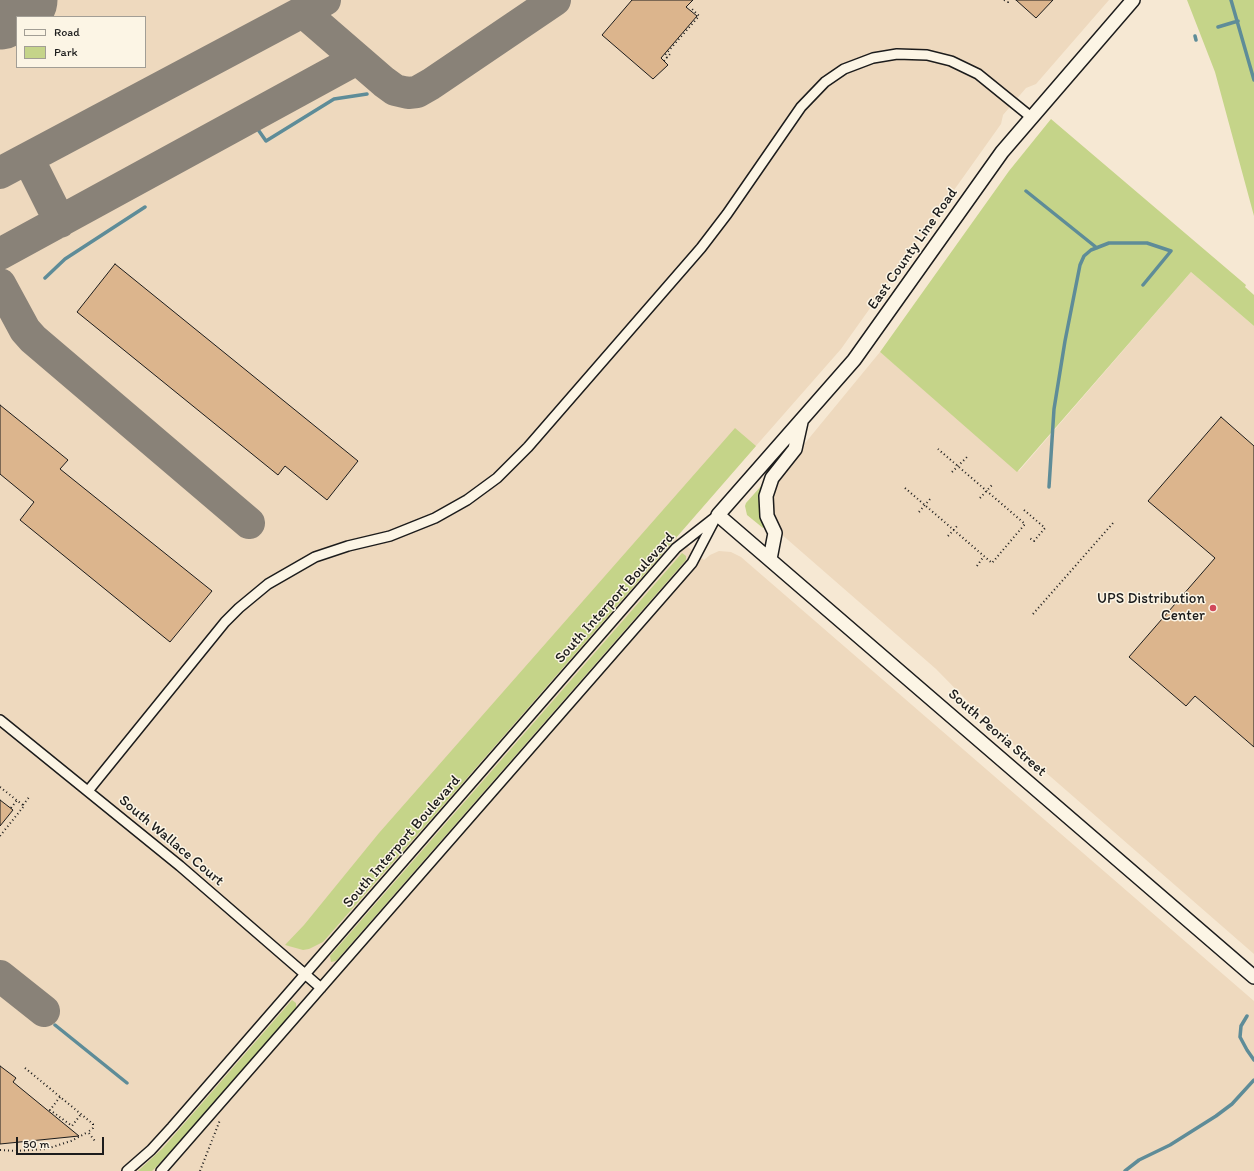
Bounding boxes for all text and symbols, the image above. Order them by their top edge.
legend [16,16,146,68]
text: Road [54,25,80,39]
text: Park [54,45,78,59]
street label: East County Line Road [864,185,962,313]
street label: South Interport Boulevard [551,529,679,667]
place label: UPS Distribution Center [1097,590,1205,625]
marker: UPS Distribution Center [1208,603,1218,613]
street label: South Peoria Street [944,685,1050,781]
street label: South Interport Boulevard [339,772,465,912]
street label: South Wallace Court [115,792,227,890]
scale bar [18,1129,106,1155]
text: 50 m [23,1137,49,1151]

